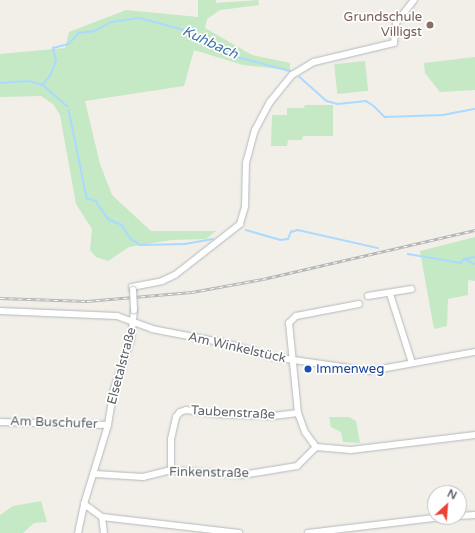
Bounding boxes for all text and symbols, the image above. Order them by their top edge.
place label: Grundschule Villigst [344,10,422,41]
marker: Grundschule Villigst [425,20,435,30]
water label: Kuhbach [180,23,240,63]
street label: Elsetalstraße [104,326,140,406]
street label: Am Winkelstück [187,329,287,367]
place label: Immenweg [316,361,384,377]
marker: Immenweg [303,364,313,374]
street label: Taubenstraße [191,403,275,423]
street label: Am Buschufer [10,414,98,432]
street label: Finkenstraße [169,465,249,481]
north arrow [427,485,467,525]
text: N [445,487,459,502]

